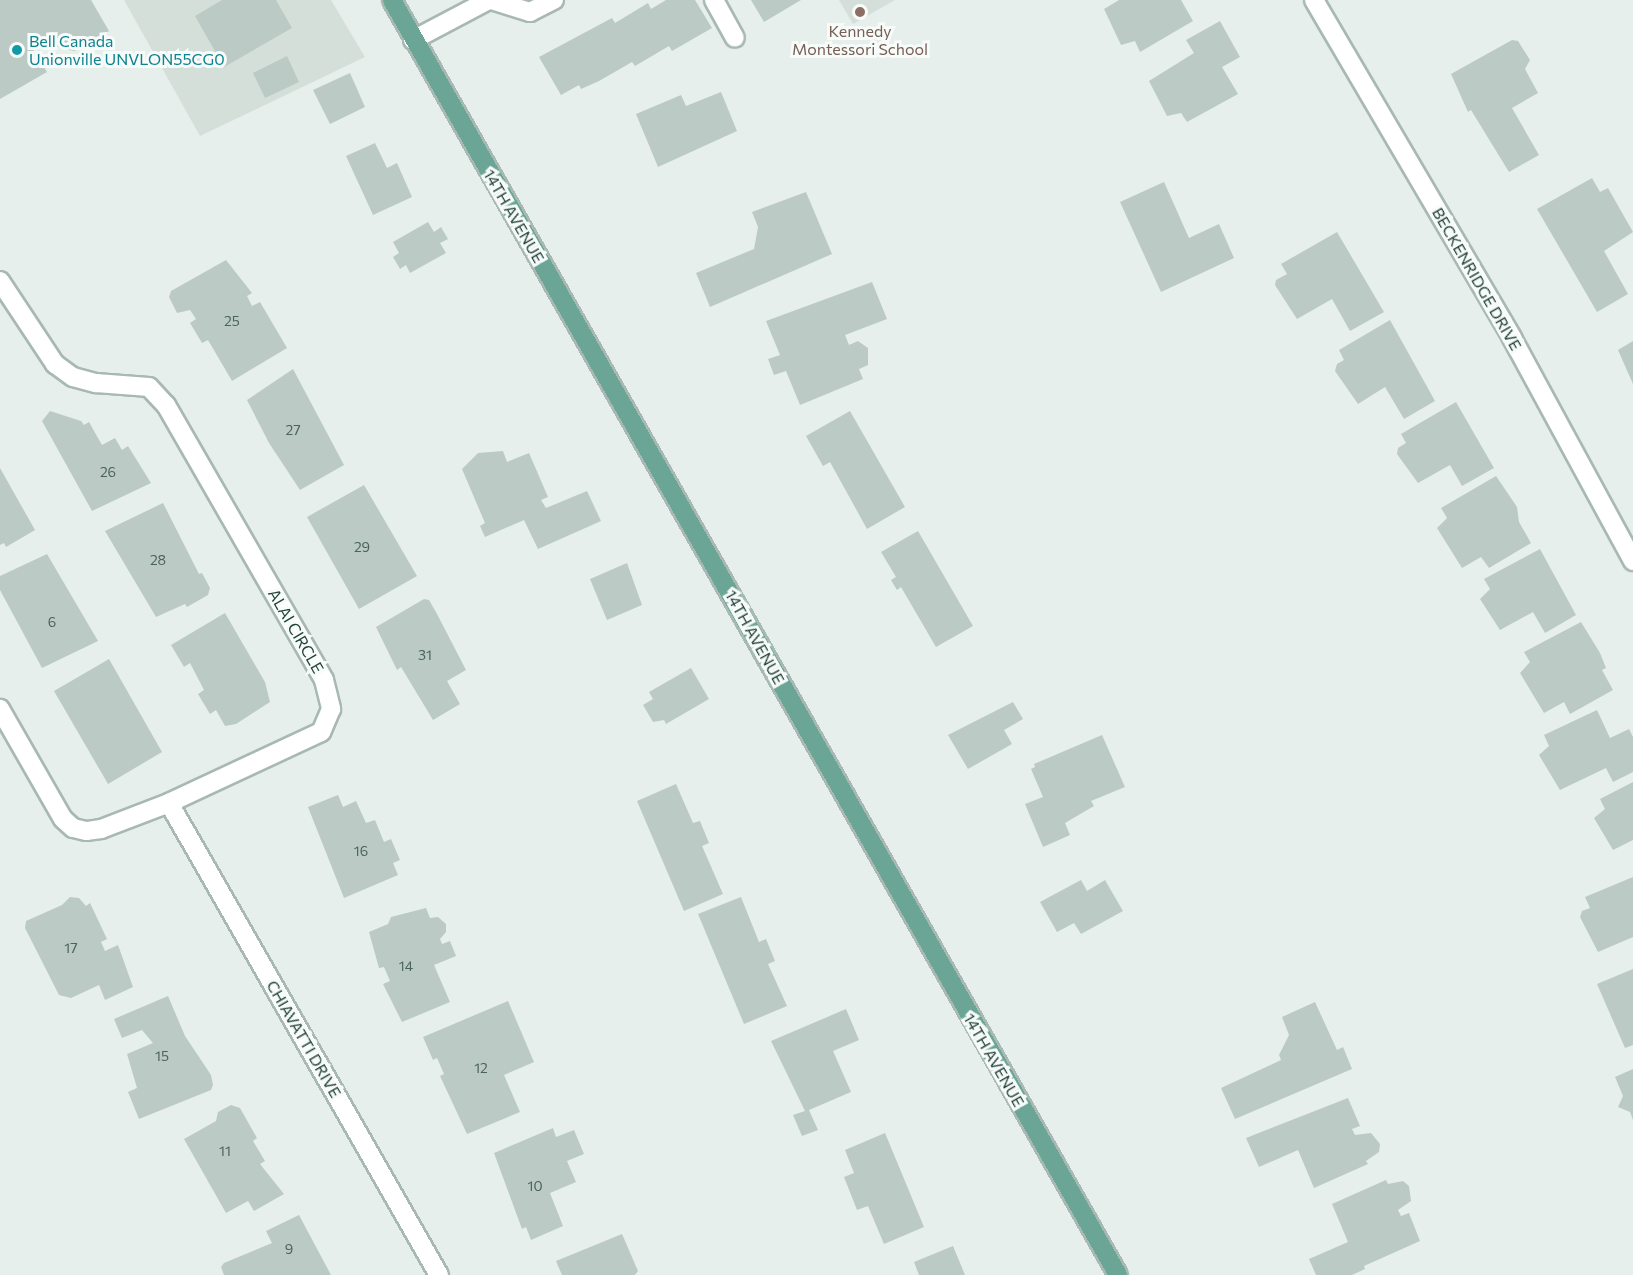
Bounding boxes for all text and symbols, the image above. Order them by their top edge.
marker: Kennedy Montessori School [853,5,867,19]
place label: Kennedy Montessori School [792,21,928,59]
place label: Bell Canada Unionville UNVLON55CG0 [29,31,225,69]
marker: Bell Canada Unionville UNVLON55CG0 [10,43,24,57]
street label: 14TH AVENUE [480,166,548,266]
street label: BECKENRIDGE DRIVE [1428,204,1526,354]
house number: 25 [224,313,240,329]
house number: 27 [285,422,301,438]
house number: 26 [100,464,116,480]
house number: 29 [354,539,370,555]
house number: 28 [150,552,166,568]
street label: ALAI CIRCLE [264,585,328,677]
street label: 14TH AVENUE [721,587,789,687]
house number: 6 [48,614,56,630]
house number: 31 [418,647,432,663]
house number: 16 [354,843,368,859]
house number: 17 [64,940,78,956]
house number: 14 [399,958,413,974]
street label: CHIAVATTI DRIVE [263,977,345,1101]
street label: 14TH AVENUE [960,1010,1028,1110]
house number: 15 [155,1048,169,1064]
house number: 12 [474,1060,488,1076]
house number: 11 [219,1143,231,1159]
house number: 10 [527,1178,543,1194]
house number: 9 [285,1241,293,1257]

